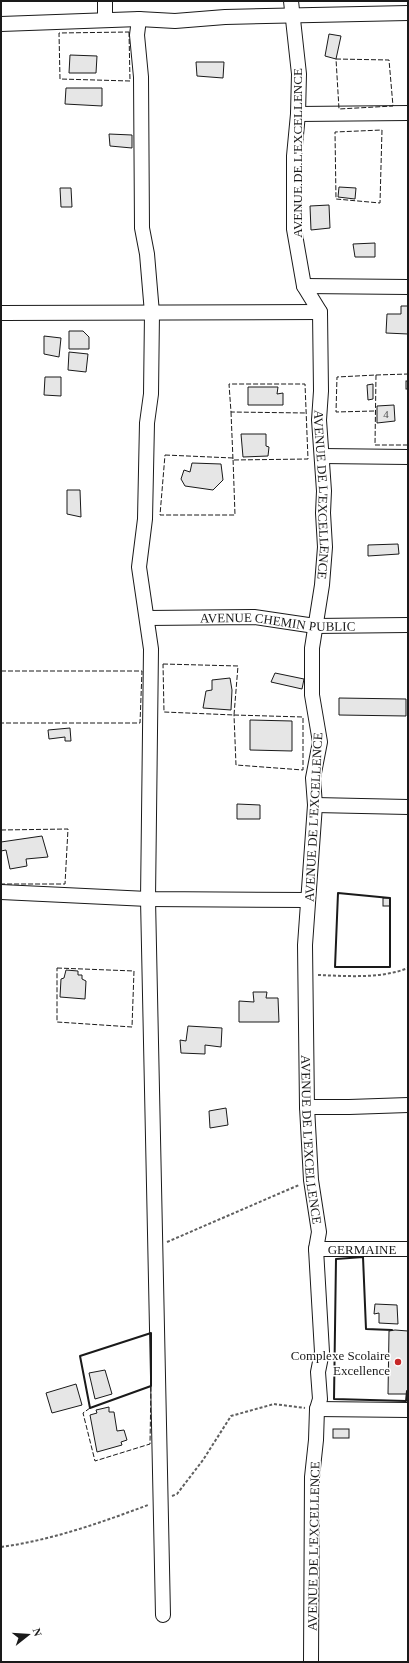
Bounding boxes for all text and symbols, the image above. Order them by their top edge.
street label: AVENUE DE L'EXCELLENCE [290,68,305,238]
house number: 4 [383,408,389,420]
street label: AVENUE DE L'EXCELLENCE [311,409,332,580]
street label: AVENUE CHEMIN PUBLIC [200,610,355,634]
street label: AVENUE DE L'EXCELLENCE [302,732,325,902]
street label: AVENUE DE L'EXCELLENCE [298,1055,325,1225]
street label: GERMAINE [328,1242,396,1257]
place label: Complexe Scolaire Excellence [291,1348,390,1378]
marker: Complexe Scolaire Excellence [393,1357,403,1367]
street label: AVENUE DE L'EXCELLENCE [305,1461,322,1631]
north arrow [8,1615,48,1655]
text: N [31,1627,44,1638]

